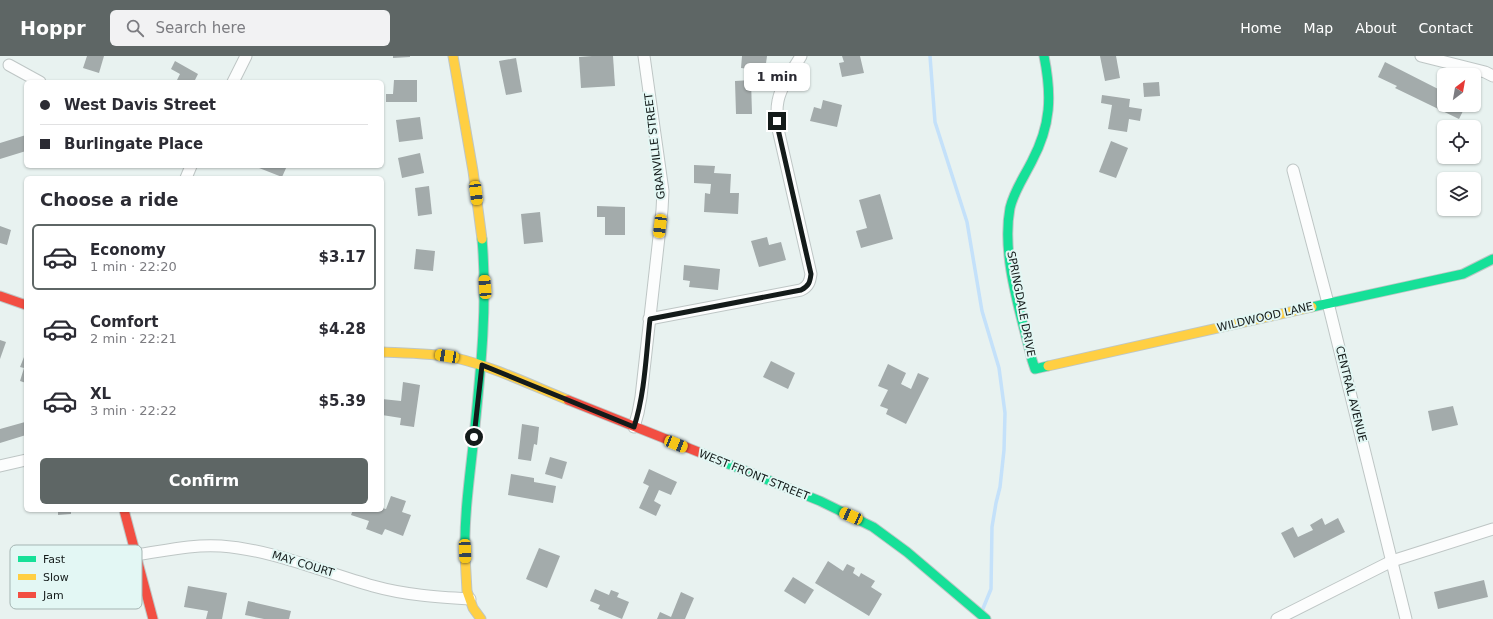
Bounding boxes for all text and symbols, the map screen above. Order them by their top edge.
search box [110,10,390,46]
text: Hoppr [20,17,86,39]
icon: search [124,17,146,39]
text: Search here [156,19,246,37]
text: Home [1240,20,1282,36]
text: Map [1304,20,1333,36]
text: About [1355,20,1397,36]
text: Contact [1419,20,1473,36]
callout: 1 min [744,63,810,91]
north arrow [1437,68,1481,112]
map controls [1437,68,1481,216]
text: 1 min [757,69,797,84]
street label: GRANVILLE STREET [642,92,668,200]
text: West Davis Street [64,96,216,114]
route end [768,112,786,130]
button: locate [1437,120,1481,164]
text: Burlingate Place [64,135,203,153]
button: layers [1437,172,1481,216]
car [469,180,483,206]
text: Choose a ride [40,189,179,210]
car [653,213,667,239]
icon: car [42,239,78,275]
text: Economy [90,241,166,259]
text: $3.17 [319,248,366,266]
street label: SPRINGDALE DRIVE [1004,250,1038,358]
text: 1 min · 22:20 [90,259,177,274]
car [478,275,492,299]
street label: WILDWOOD LANE [1216,300,1314,334]
icon: car [42,311,78,347]
text: Comfort [90,313,158,331]
text: $4.28 [319,320,366,338]
text: 2 min · 22:21 [90,331,177,346]
street label: CENTRAL AVENUE [1333,345,1369,443]
car [434,348,460,364]
icon: car [42,383,78,419]
text: XL [90,385,111,403]
text: $5.39 [319,392,366,410]
text: 3 min · 22:22 [90,403,177,418]
route start [465,428,483,446]
car [663,434,689,454]
street label: WEST FRONT STREET [697,447,811,503]
button: Confirm [40,458,368,504]
car [838,506,864,526]
car [459,539,471,563]
legend [10,545,142,609]
street label: MAY COURT [270,548,336,580]
text: Fast [43,553,66,566]
text: Slow [43,571,69,584]
text: Jam [42,589,64,602]

